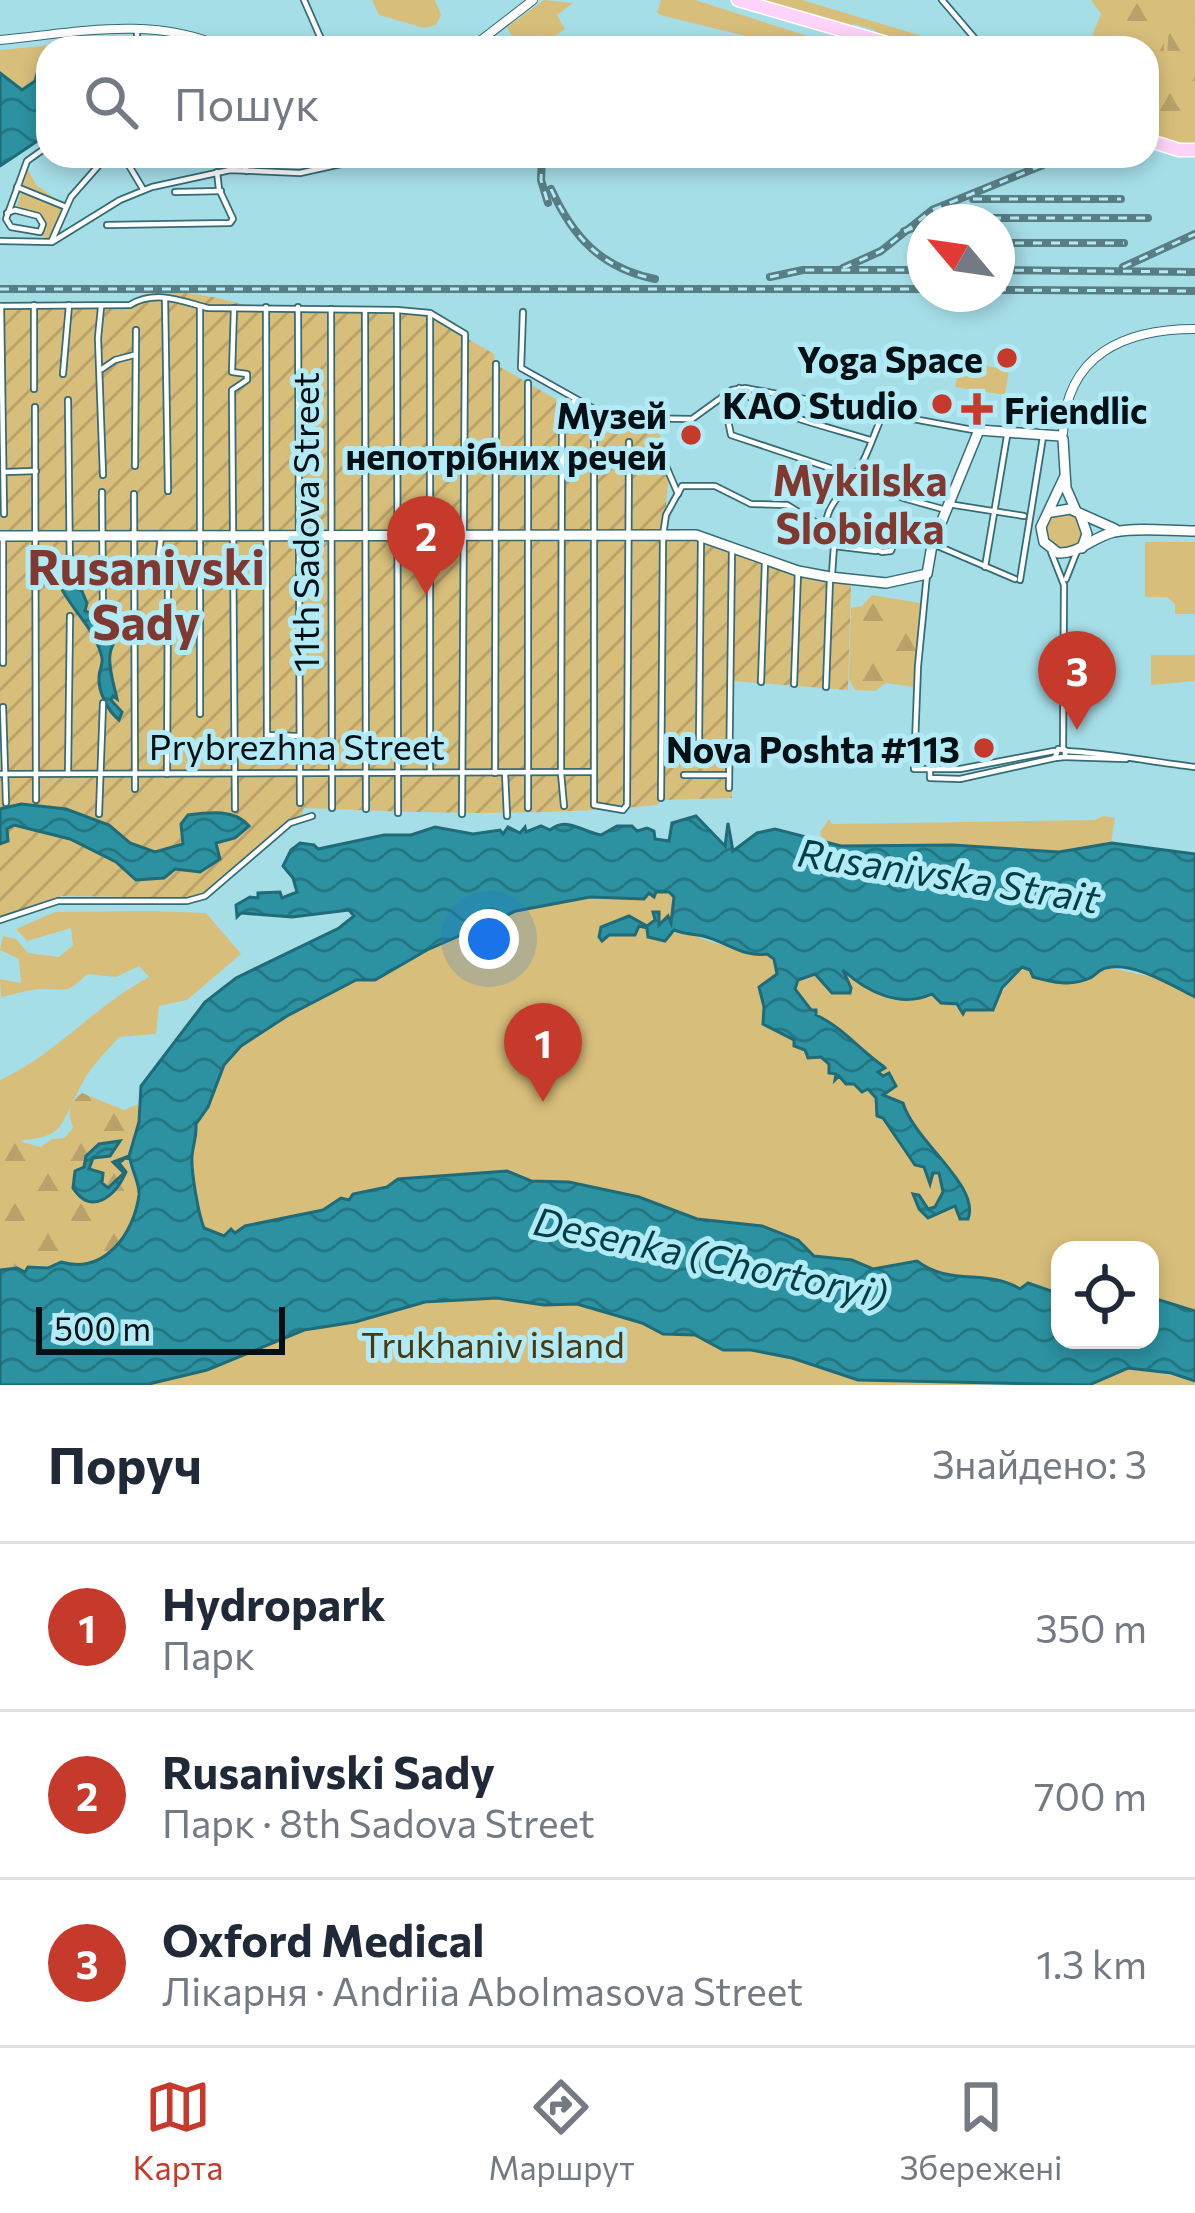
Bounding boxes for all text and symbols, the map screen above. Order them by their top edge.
search box [36,36,1159,168]
icon: search [78,69,144,135]
text: Пошук [174,75,319,130]
north arrow [907,204,1015,312]
place label: Yoga Space [797,336,983,380]
marker: Yoga Space [994,345,1020,371]
street label: 11th Sadova Street [282,372,326,672]
place label: KAO Studio [722,382,918,426]
place label: Friendlic [1004,387,1148,431]
marker: KAO Studio [929,391,955,417]
place label: Музей непотрібних речей [346,392,667,477]
marker: Friendlic [961,393,993,425]
marker: Музей непотрібних речей [678,422,704,448]
district label: Mykilska Slobidka [772,453,948,553]
pin: 2 [387,496,465,595]
district label: Rusanivski Sady [27,536,265,650]
pin: 3 [1038,631,1116,730]
street label: Prybrezhna Street [149,723,445,767]
place label: Nova Poshta #113 [666,726,960,770]
marker: Nova Poshta #113 [971,735,997,761]
water label: Rusanivska Strait [795,826,1104,922]
your location [459,909,519,969]
pin: 1 [504,1003,582,1102]
water label: Desenka (Chortoryi) [530,1195,892,1317]
map controls [1051,1241,1159,1349]
button: locate [1051,1241,1159,1349]
scale bar [36,1301,285,1354]
text: 500 m [54,1307,151,1348]
park label: Trukhaniv island [361,1321,625,1365]
text: Поруч [48,1432,202,1495]
text: Знайдено: 3 [932,1439,1147,1487]
text: Hydropark [162,1575,386,1630]
text: 1 [78,1603,96,1651]
text: 350 m [1035,1603,1147,1651]
text: Парк [162,1630,255,1678]
text: Rusanivski Sady [162,1743,495,1798]
text: 2 [76,1771,98,1819]
text: 700 m [1034,1771,1147,1819]
text: Парк · 8th Sadova Street [162,1798,595,1846]
text: Oxford Medical [162,1911,485,1966]
text: 3 [76,1939,98,1987]
text: 1.3 km [1036,1939,1147,1987]
text: Лікарня · Andriia Abolmasova Street [162,1966,803,2014]
tab: Карта [132,2074,223,2187]
tab: Маршрут [488,2074,635,2187]
tab: Збережені [899,2074,1063,2187]

